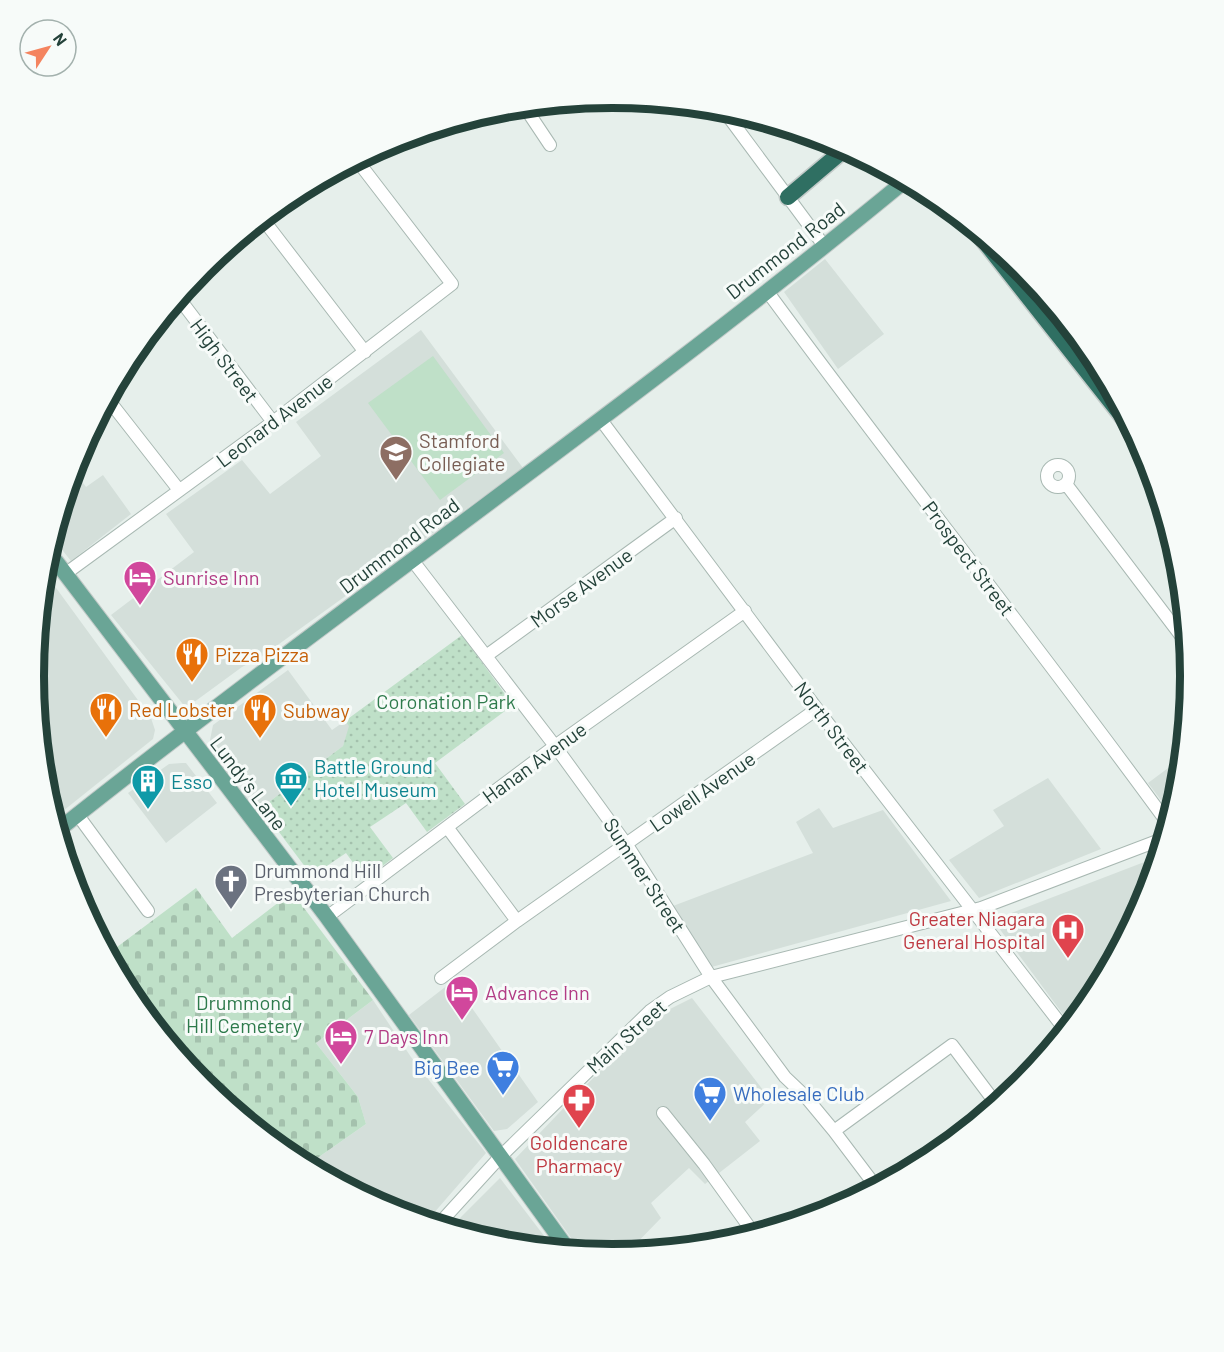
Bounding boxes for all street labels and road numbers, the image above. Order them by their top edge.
street label: Drummond Road [721,196,849,304]
street label: High Street [186,314,264,406]
street label: Leonard Avenue [211,368,337,472]
street label: Drummond Road [334,492,464,598]
street label: Prospect Street [918,496,1020,620]
street label: Morse Avenue [525,542,637,632]
street label: North Street [790,676,874,778]
street label: Hanan Avenue [477,716,591,808]
street label: Lundy's Lane [206,731,292,835]
street label: Lowell Avenue [645,746,759,836]
street label: Summer Street [599,813,691,937]
street label: Main Street [581,994,671,1078]

